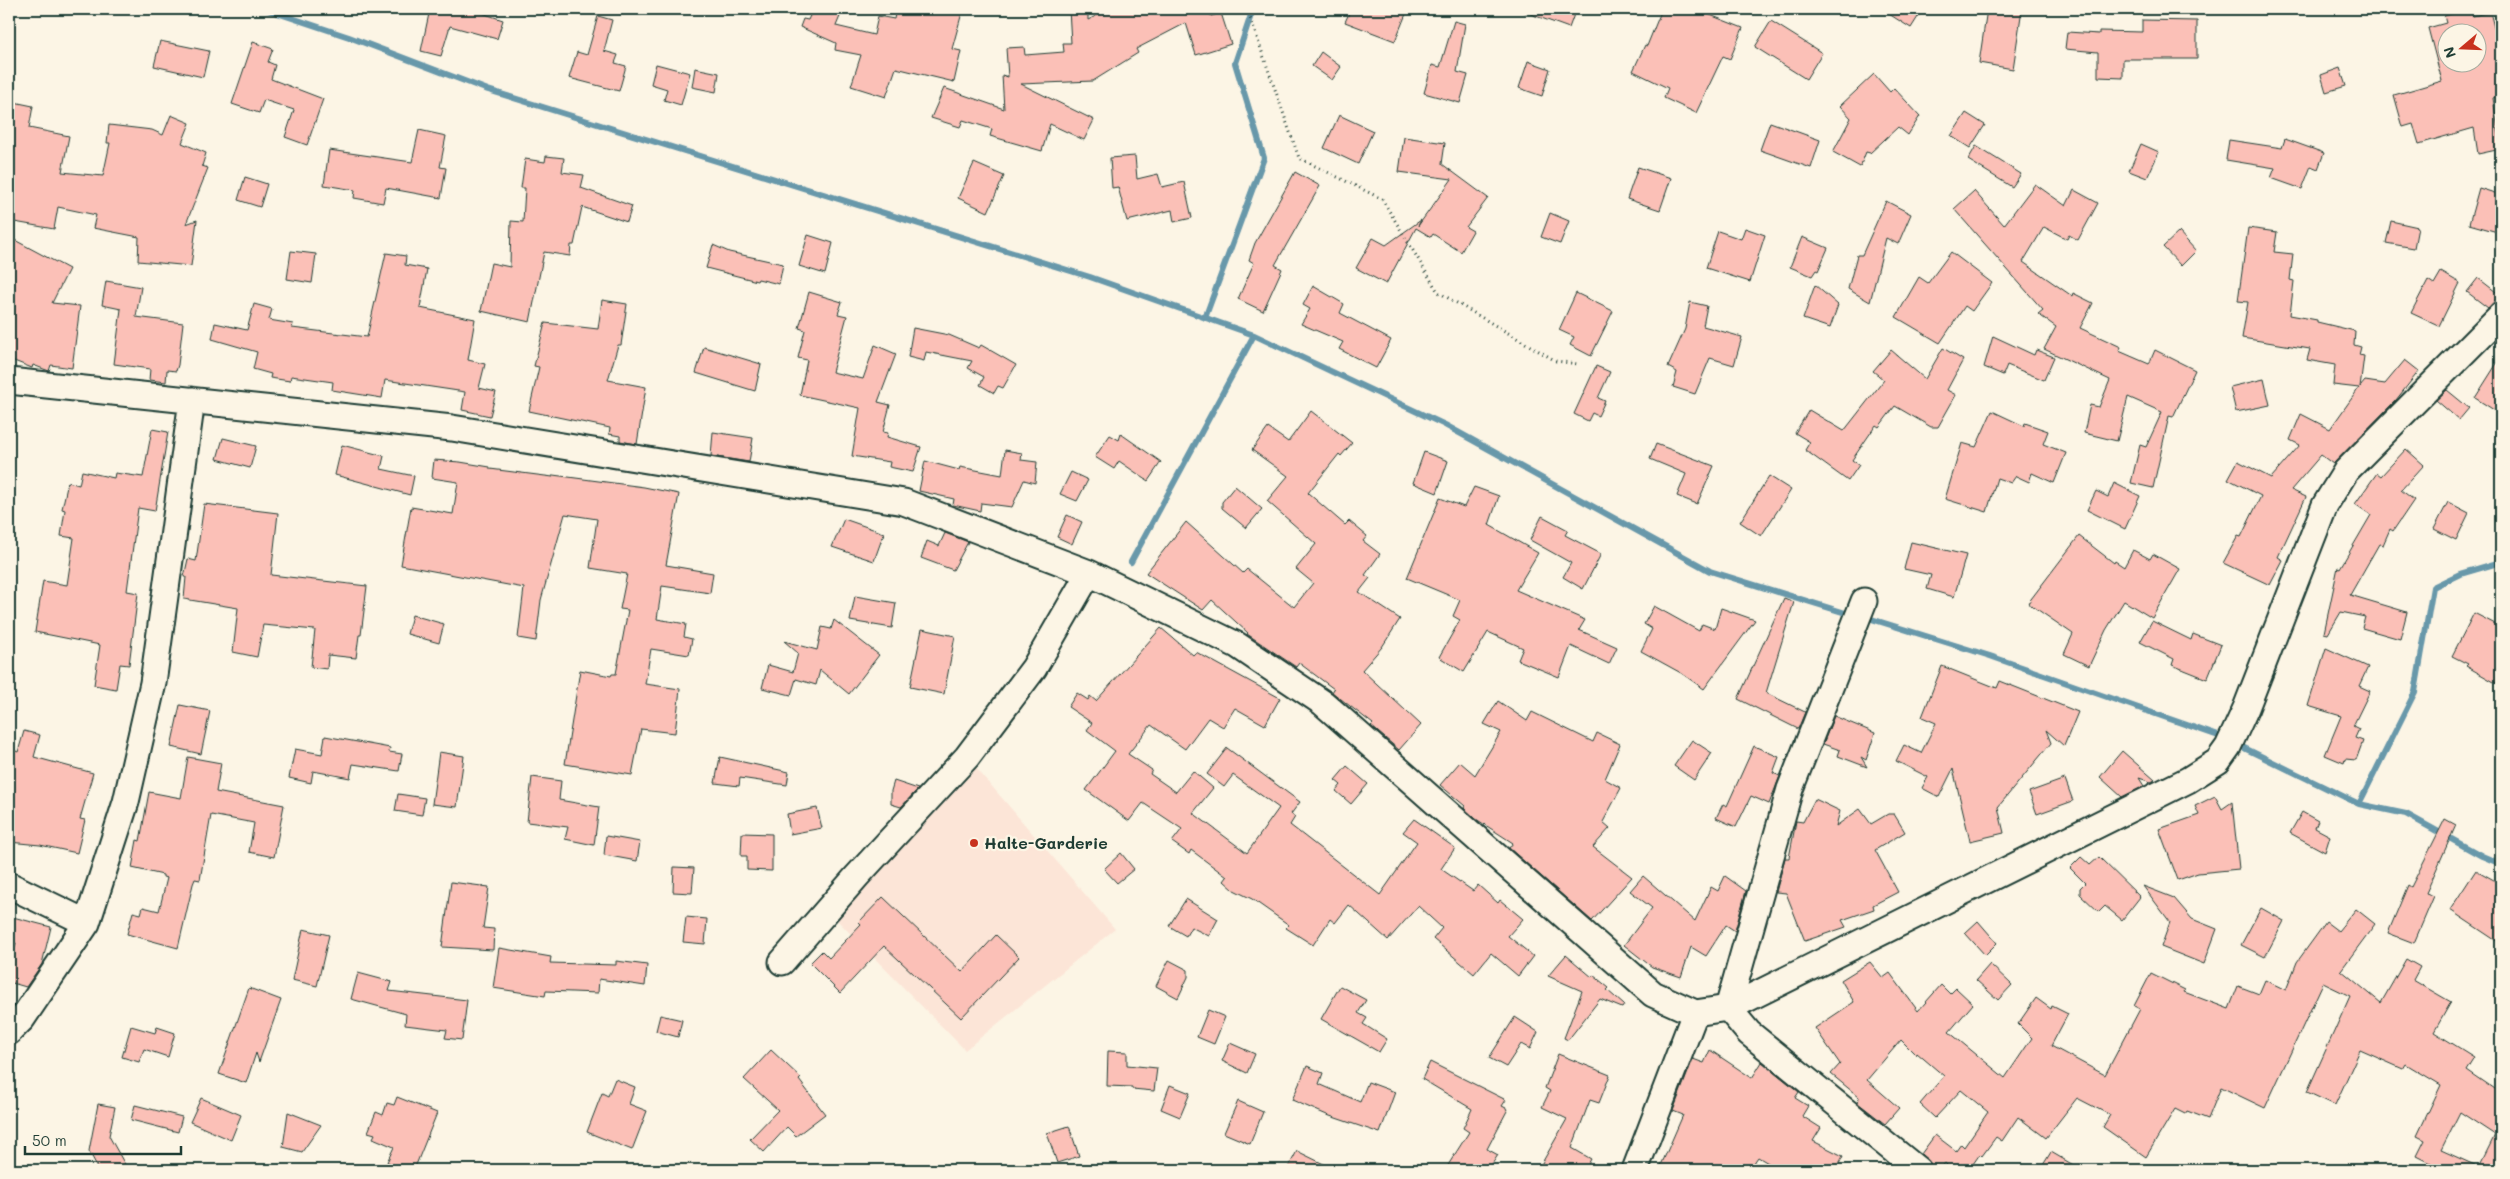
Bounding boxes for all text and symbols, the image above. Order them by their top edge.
north arrow [2438,22,2488,72]
text: N [2439,44,2460,61]
place label: Halte-Garderie [984,832,1108,853]
marker: Halte-Garderie [968,837,980,849]
scale bar [25,1124,181,1156]
text: 50 m [32,1130,67,1150]

